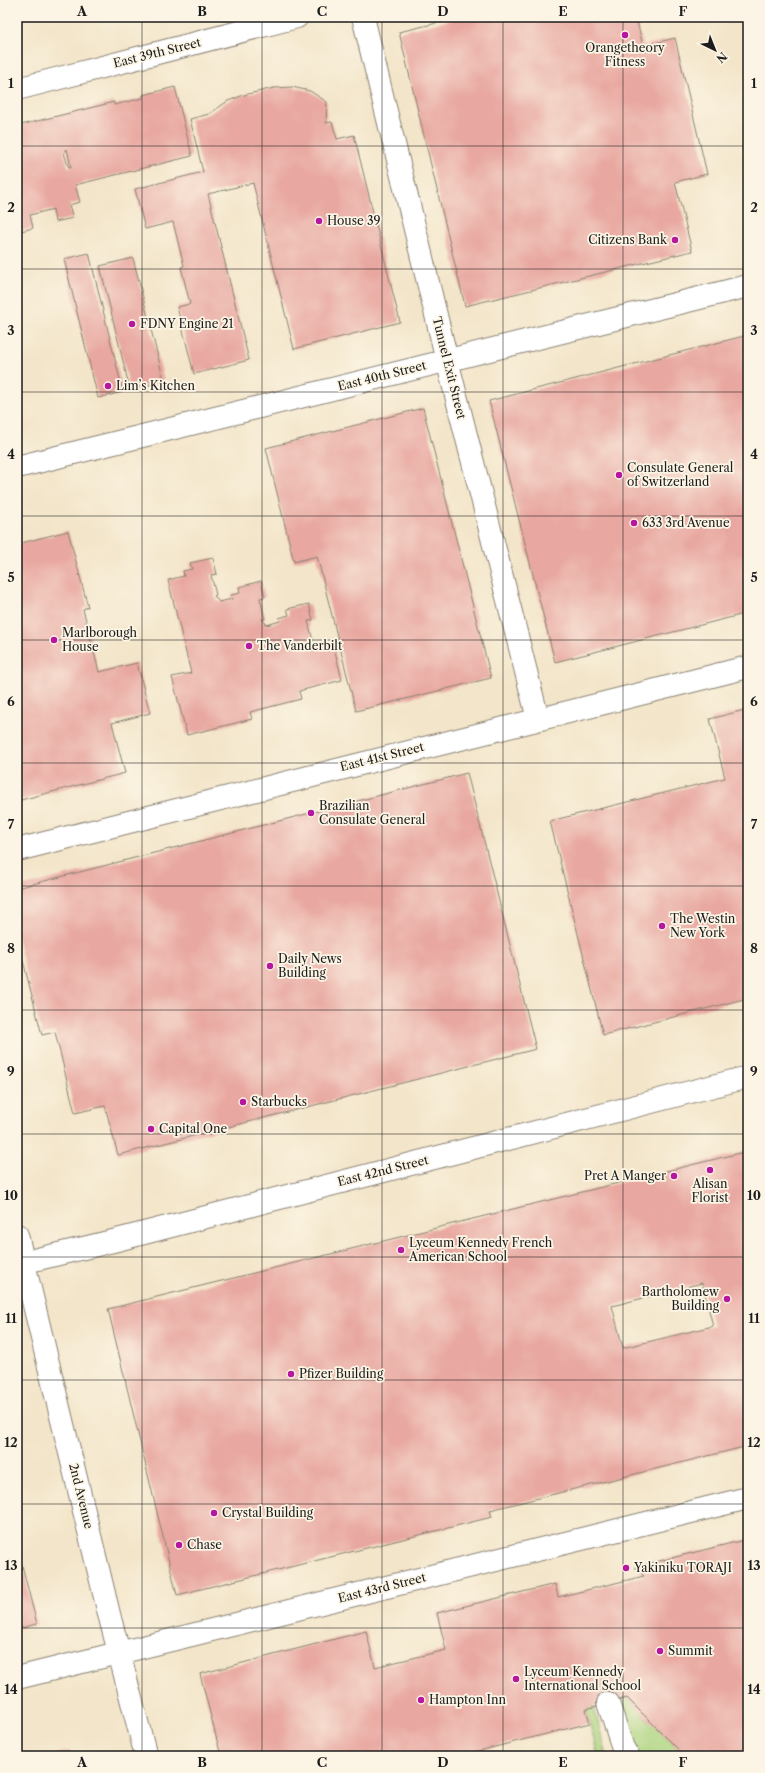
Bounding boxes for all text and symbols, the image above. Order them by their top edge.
text: A [76,3,88,19]
text: B [197,3,207,19]
text: C [317,3,327,19]
text: D [437,3,449,19]
text: E [558,3,568,19]
text: F [679,3,688,19]
marker: Orangetheory Fitness [620,30,630,40]
north arrow [695,30,735,70]
street label: East 39th Street [111,34,203,71]
place label: Orangetheory Fitness [585,40,665,69]
text: N [713,49,730,66]
text: 1 [8,75,14,91]
text: 1 [751,75,757,91]
text: 2 [7,199,15,215]
text: 2 [750,199,758,215]
place label: House 39 [327,213,381,228]
marker: House 39 [314,216,324,226]
place label: Citizens Bank [588,232,668,247]
marker: Citizens Bank [670,235,680,245]
street label: Tunnel Exit Street [430,315,470,421]
place label: FDNY Engine 21 [140,316,234,331]
marker: FDNY Engine 21 [127,319,137,329]
text: 3 [7,322,15,338]
text: 3 [750,322,758,338]
street label: East 40th Street [336,357,428,394]
place label: Lim’s Kitchen [116,378,195,393]
marker: Lim’s Kitchen [103,381,113,391]
text: 4 [7,446,15,462]
text: 4 [750,446,758,462]
place label: Consulate General of Switzerland [627,460,734,489]
marker: Consulate General of Switzerland [614,470,624,480]
place label: 633 3rd Avenue [642,515,730,530]
marker: 633 3rd Avenue [629,518,639,528]
text: 5 [7,569,15,585]
text: 5 [750,569,758,585]
place label: Marlborough House [62,625,138,654]
marker: Marlborough House [49,635,59,645]
place label: The Vanderbilt [257,638,343,653]
marker: The Vanderbilt [244,641,254,651]
text: 6 [7,693,15,709]
text: 6 [750,693,758,709]
street label: East 41st Street [338,739,426,774]
place label: Brazilian Consulate General [319,798,426,827]
marker: Brazilian Consulate General [306,808,316,818]
text: 7 [8,816,15,832]
text: 7 [751,816,758,832]
place label: The Westin New York [670,911,736,940]
marker: The Westin New York [657,921,667,931]
text: 8 [7,940,15,956]
text: 8 [750,940,758,956]
place label: Daily News Building [278,951,342,980]
marker: Daily News Building [265,961,275,971]
text: 9 [7,1063,15,1079]
text: 9 [750,1063,758,1079]
place label: Starbucks [251,1094,307,1109]
marker: Starbucks [238,1097,248,1107]
place label: Capital One [159,1121,227,1136]
marker: Capital One [146,1124,156,1134]
street label: East 42nd Street [336,1152,431,1189]
marker: Alisan Florist [705,1165,715,1175]
place label: Pret A Manger [584,1168,666,1183]
marker: Pret A Manger [669,1171,679,1181]
place label: Alisan Florist [691,1176,729,1205]
text: 10 [4,1187,18,1203]
text: 10 [747,1187,761,1203]
place label: Lyceum Kennedy French American School [408,1235,553,1264]
marker: Lyceum Kennedy French American School [396,1245,406,1255]
place label: Bartholomew Building [642,1284,720,1313]
marker: Bartholomew Building [722,1294,732,1304]
text: 11 [5,1310,17,1326]
text: 11 [748,1310,760,1326]
place label: Pfizer Building [299,1366,384,1381]
marker: Pfizer Building [286,1369,296,1379]
text: 12 [4,1434,18,1450]
text: 12 [747,1434,761,1450]
street label: 2nd Avenue [66,1462,97,1531]
place label: Crystal Building [222,1505,314,1520]
marker: Crystal Building [209,1508,219,1518]
place label: Chase [187,1537,222,1552]
marker: Chase [174,1540,184,1550]
text: 13 [4,1557,18,1573]
text: 13 [747,1557,761,1573]
place label: Yakiniku TORAJI [633,1560,732,1575]
marker: Yakiniku TORAJI [621,1563,631,1573]
street label: East 43rd Street [336,1569,428,1606]
place label: Summit [668,1643,714,1658]
marker: Summit [655,1646,665,1656]
place label: Lyceum Kennedy International School [524,1664,641,1693]
marker: Lyceum Kennedy International School [511,1674,521,1684]
text: 14 [4,1681,18,1697]
text: 14 [747,1681,761,1697]
place label: Hampton Inn [429,1692,506,1707]
marker: Hampton Inn [416,1695,426,1705]
text: A [76,1754,88,1770]
text: B [197,1754,207,1770]
text: C [317,1754,327,1770]
text: D [437,1754,449,1770]
text: E [558,1754,568,1770]
text: F [679,1754,688,1770]

